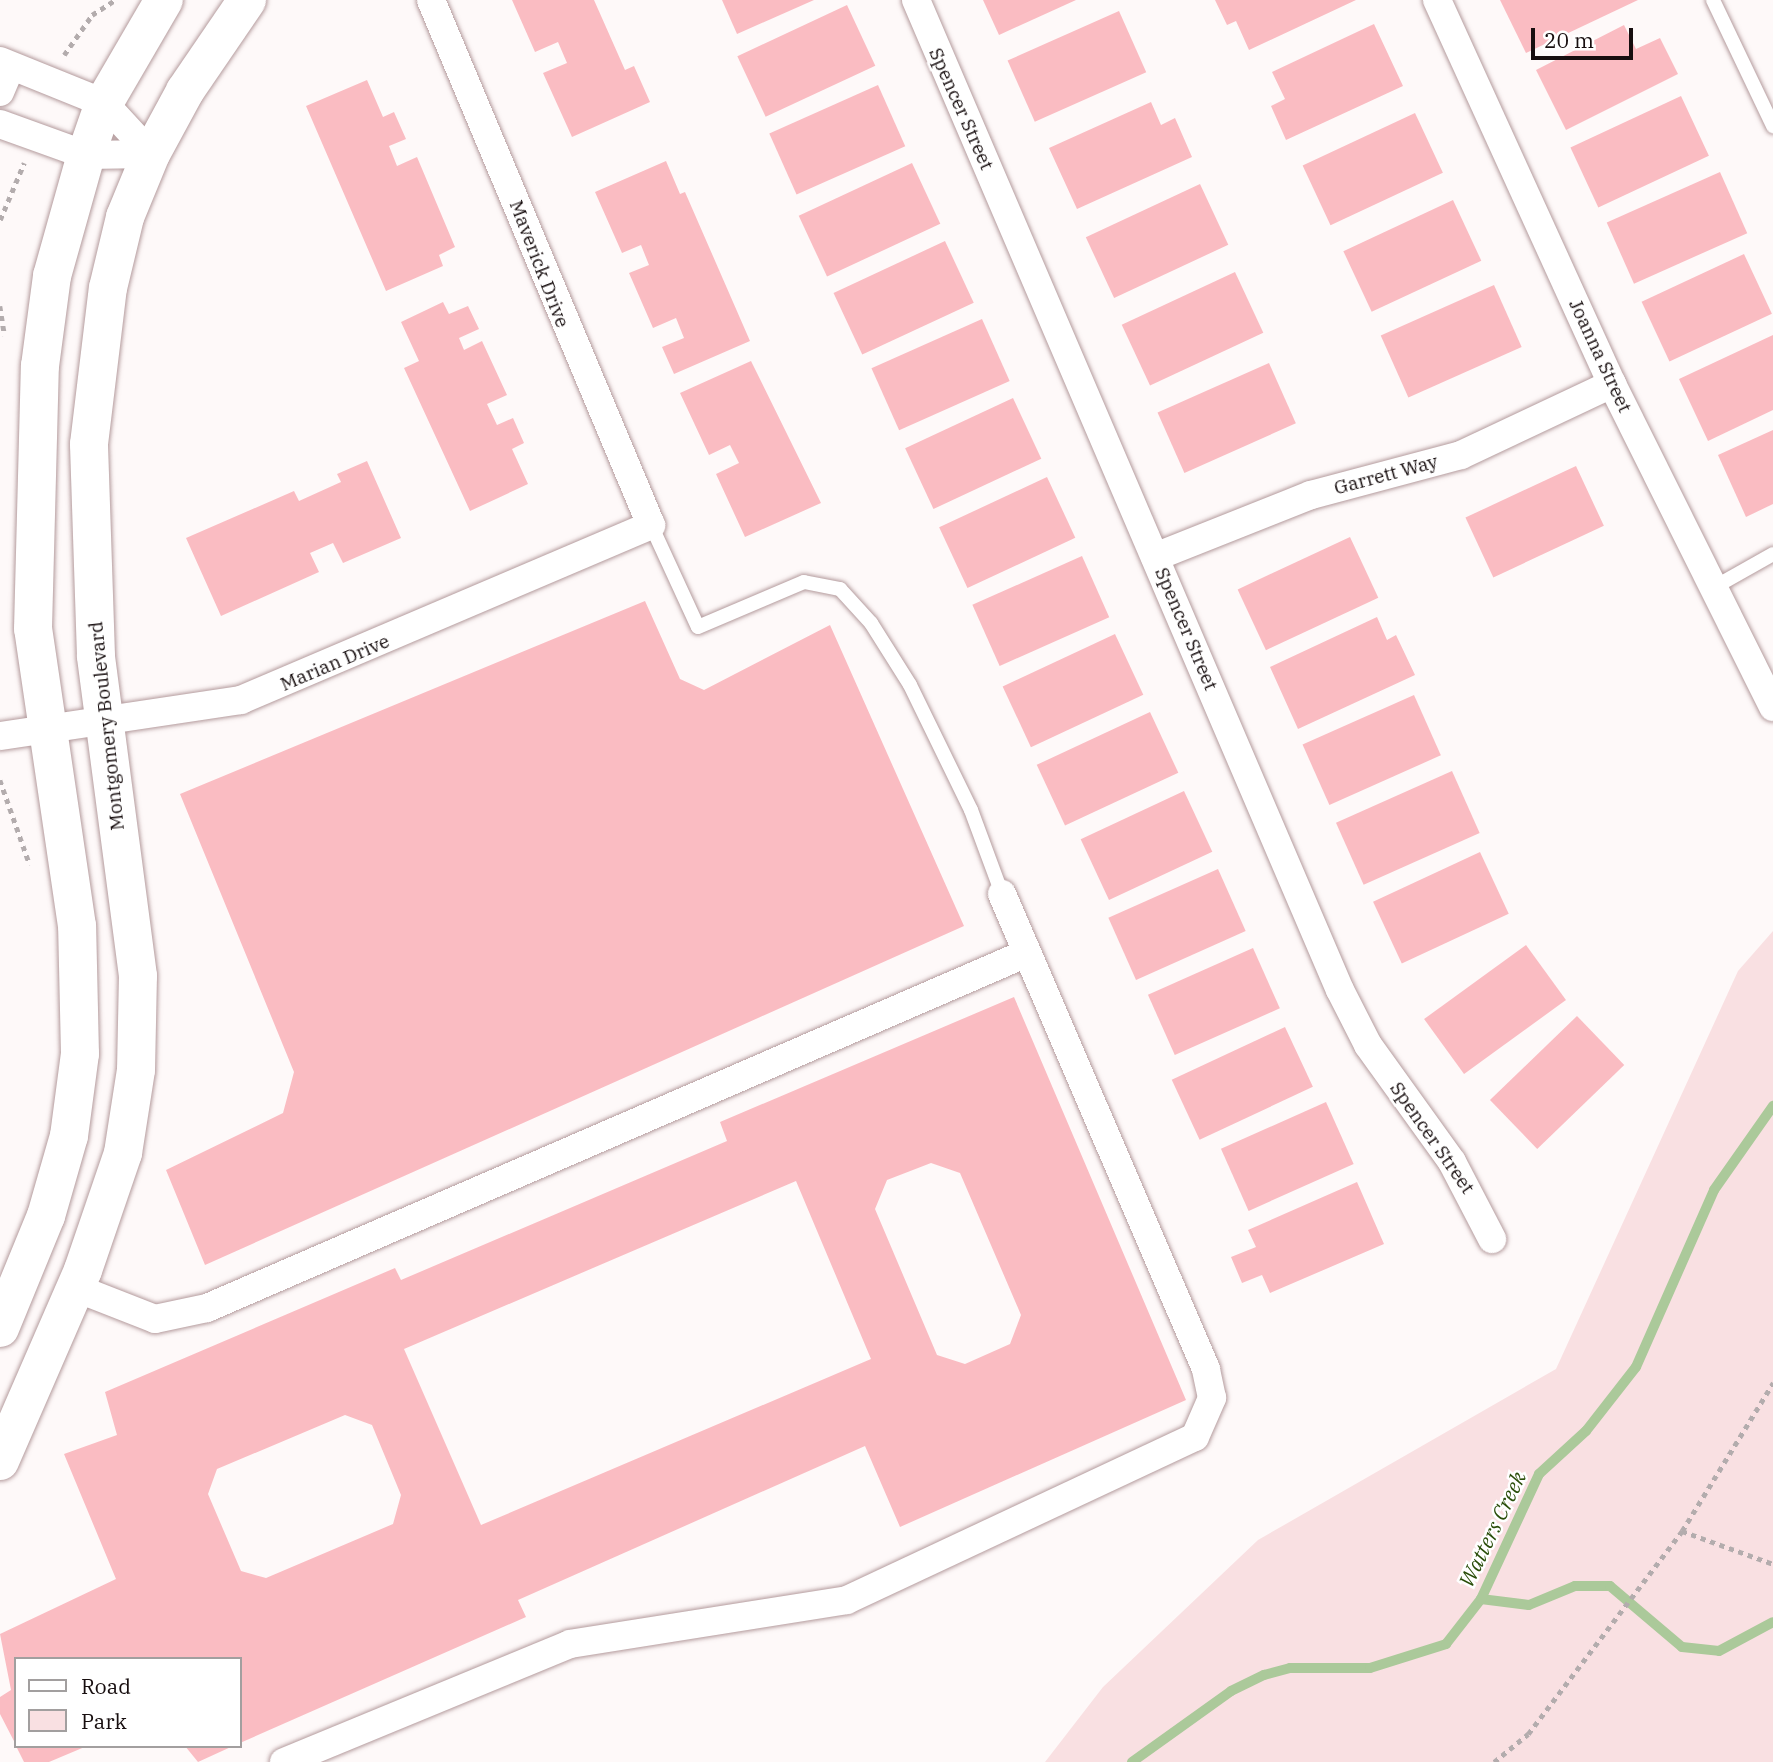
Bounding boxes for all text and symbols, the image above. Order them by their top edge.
scale bar [1535,14,1636,58]
text: 20 m [1544,26,1594,54]
street label: Spencer Street [924,44,998,174]
street label: Maverick Drive [504,197,574,331]
street label: Joanna Street [1564,296,1636,416]
street label: Garrett Way [1332,450,1440,500]
street label: Spencer Street [1150,564,1222,694]
street label: Montgomery Boulevard [85,620,129,832]
street label: Marian Drive [277,630,393,696]
street label: Spencer Street [1385,1078,1479,1198]
water label: Watters Creek [1453,1467,1531,1591]
legend [14,1657,242,1748]
text: Road [81,1672,131,1700]
text: Park [81,1707,127,1735]

